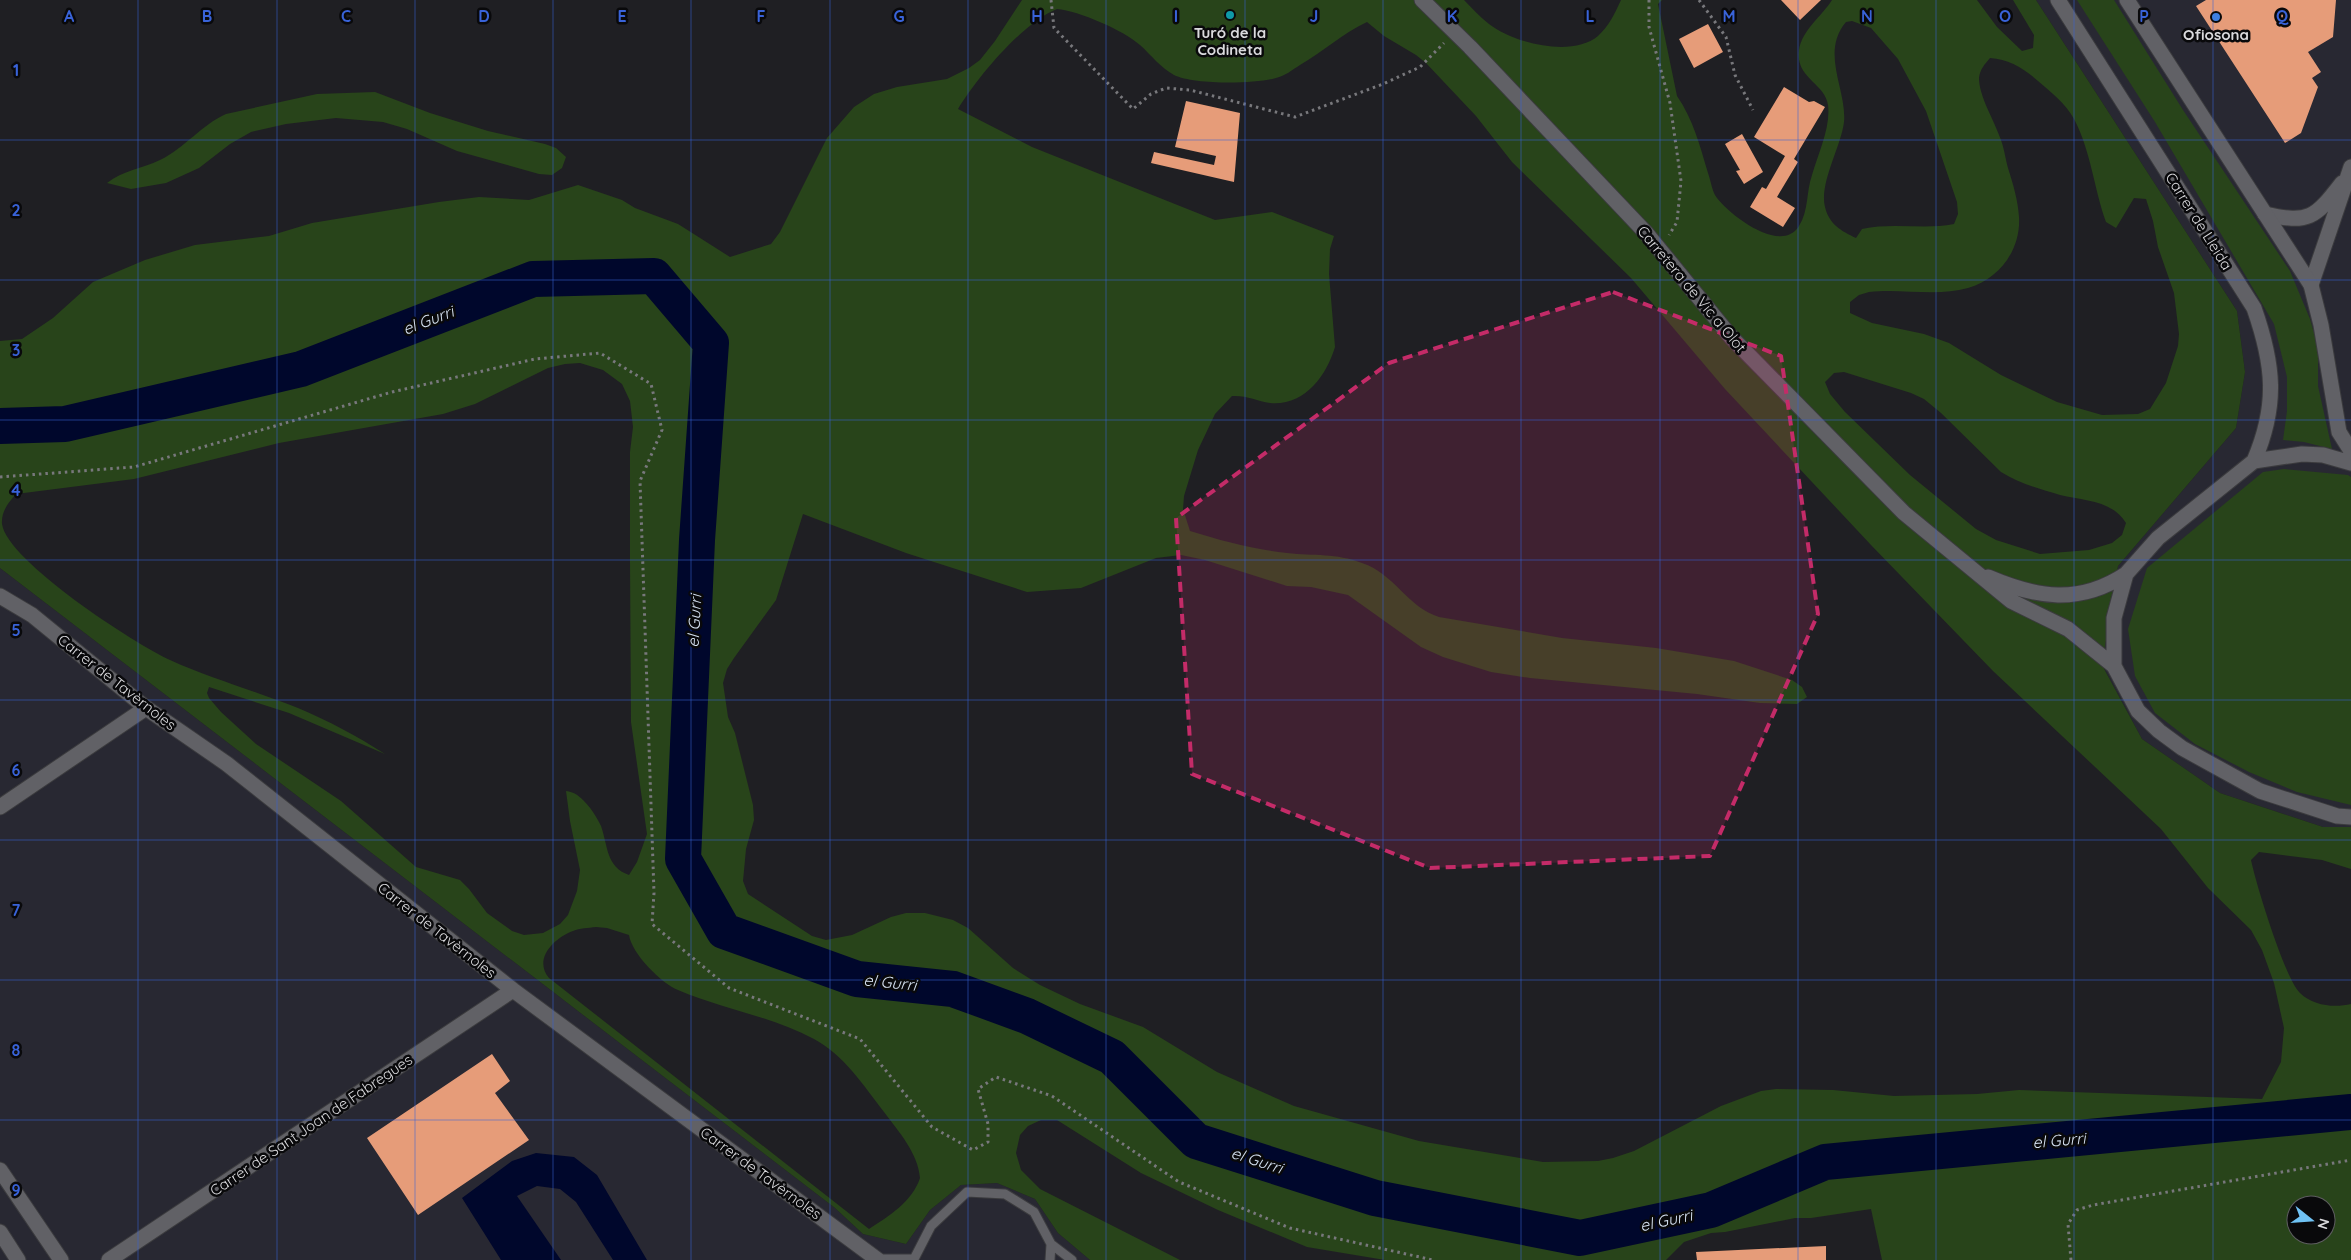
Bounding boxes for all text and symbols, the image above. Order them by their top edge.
text: A [64,6,75,26]
text: B [202,6,212,26]
text: C [341,6,351,26]
text: D [478,6,490,26]
text: E [617,6,627,26]
text: F [757,6,766,26]
text: G [893,6,905,26]
text: H [1031,6,1043,26]
text: I [1174,6,1178,26]
text: J [1310,6,1318,26]
text: K [1447,6,1457,26]
text: L [1586,6,1595,26]
text: M [1722,6,1736,26]
text: N [1861,6,1873,26]
text: O [1999,6,2011,26]
text: P [2139,6,2149,26]
text: Q [2276,6,2289,26]
marker: Turó de la Codineta [1224,9,1236,21]
marker: Ofiosona [2210,11,2222,23]
place label: Turó de la Codineta [1194,23,1266,59]
place label: Ofiosona [2183,25,2249,44]
text: 1 [13,60,19,80]
street label: Carrer de Lleida [2161,169,2237,273]
text: 2 [11,200,21,220]
street label: Carretera de Vic a Olot [1633,222,1751,356]
water label: el Gurri [400,301,458,339]
text: 3 [12,340,20,360]
text: 4 [11,480,21,500]
water label: el Gurri [683,592,705,648]
text: 5 [11,620,21,640]
street label: Carrer de Tavèrnoles [54,630,180,734]
text: 6 [12,760,21,780]
street label: Carrer de Tavèrnoles [374,878,500,982]
text: 7 [12,900,21,920]
water label: el Gurri [863,969,919,995]
text: 8 [12,1040,21,1060]
street label: Carrer de Sant Joan de Fabregues [206,1050,416,1200]
street label: Carrer de Tavèrnoles [697,1123,825,1223]
water label: el Gurri [2032,1128,2088,1152]
water label: el Gurri [1229,1142,1287,1178]
text: 9 [11,1180,21,1200]
north arrow [2286,1195,2336,1245]
water label: el Gurri [1638,1204,1696,1235]
text: N [2313,1216,2334,1231]

